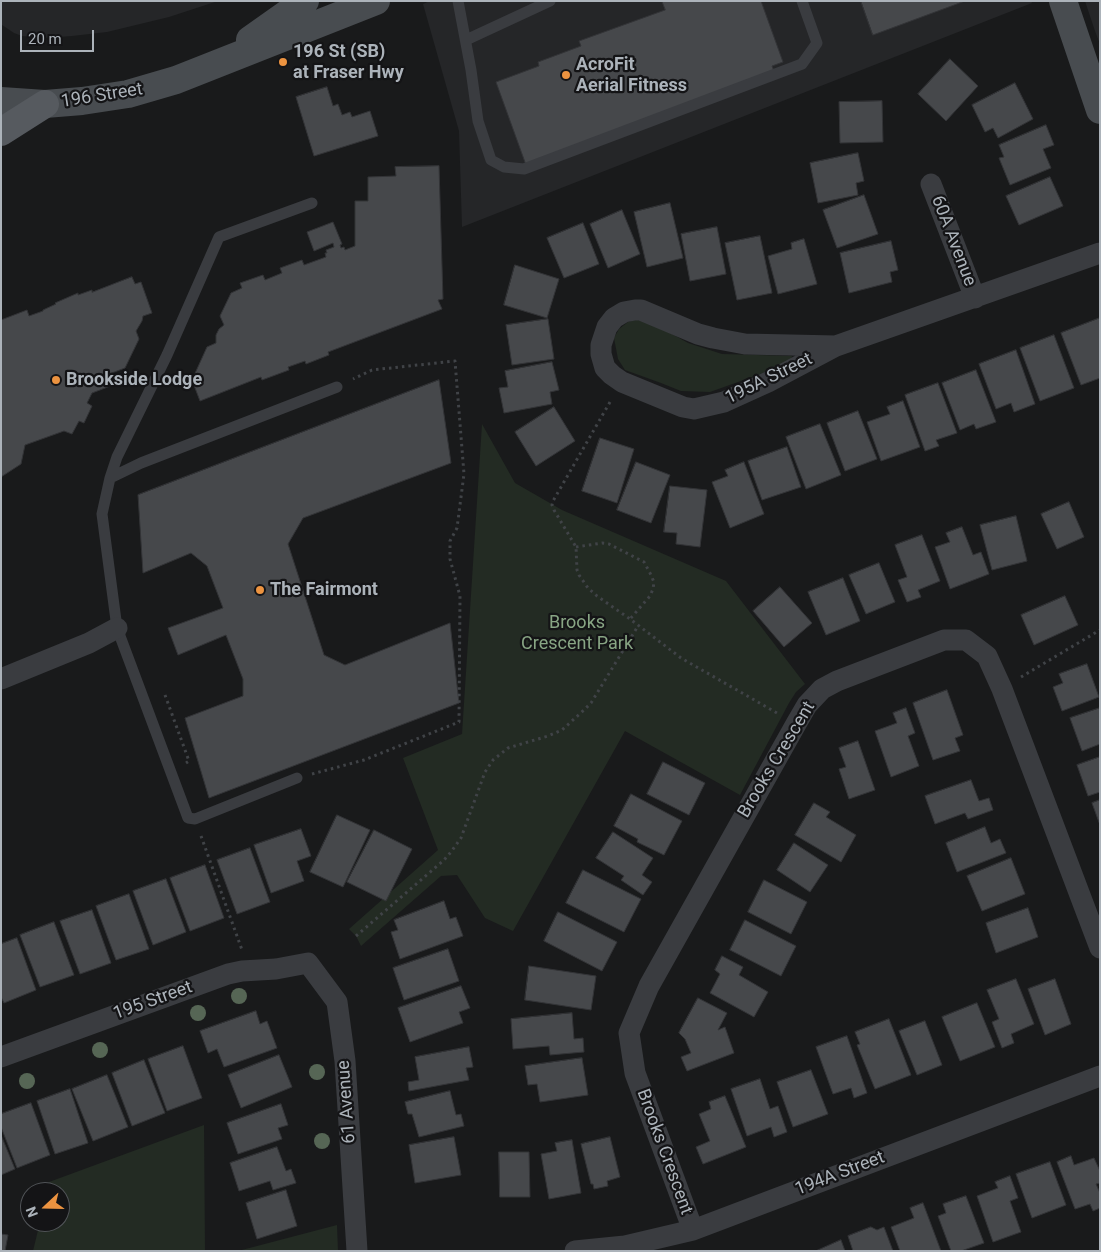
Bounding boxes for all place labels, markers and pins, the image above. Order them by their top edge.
place label: 196 St (SB) at Fraser Hwy [293,41,404,84]
place label: AcroFit Aerial Fitness [576,54,687,96]
marker: 196 St (SB) at Fraser Hwy [277,56,289,68]
marker: AcroFit Aerial Fitness [560,69,572,81]
place label: Brookside Lodge [66,369,202,391]
marker: Brookside Lodge [50,374,62,386]
place label: The Fairmont [270,579,378,601]
marker: The Fairmont [254,584,266,596]

